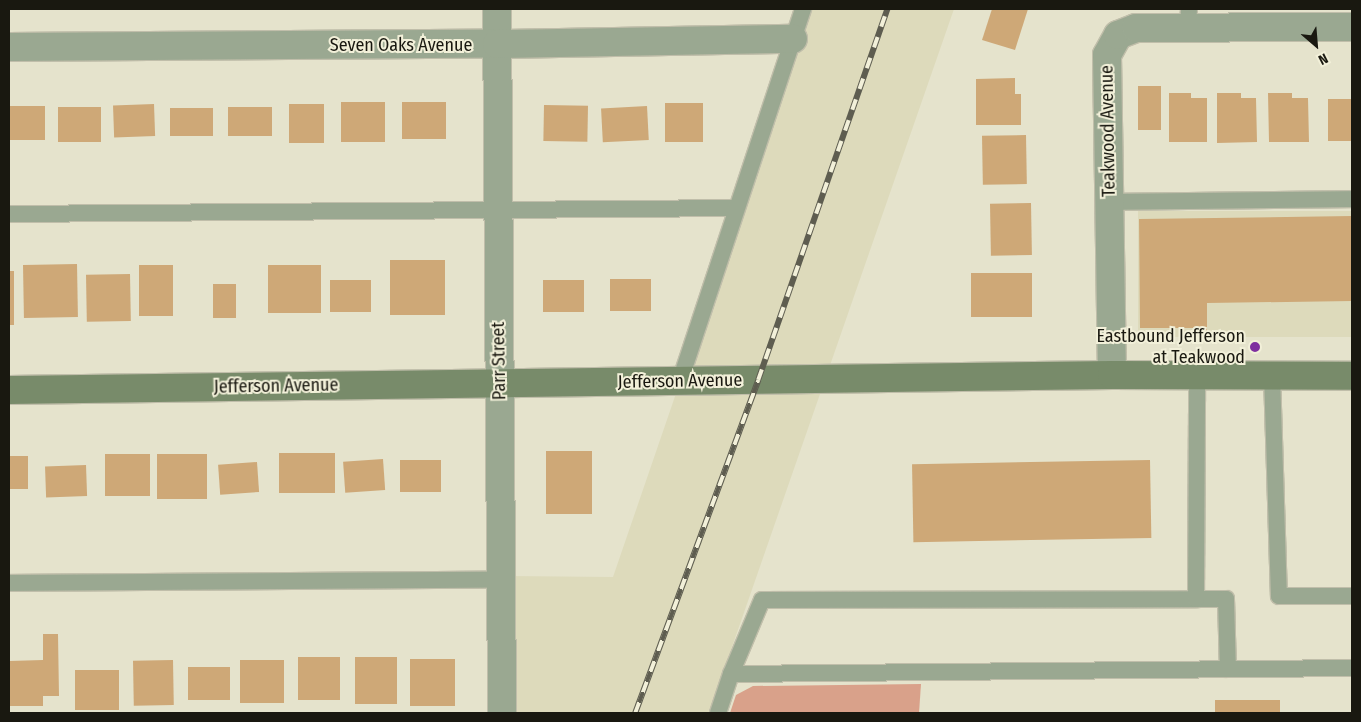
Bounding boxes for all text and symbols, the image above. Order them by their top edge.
north arrow [1291,20,1341,70]
street label: Seven Oaks Avenue [330,34,472,56]
text: N [1315,49,1331,68]
street label: Teakwood Avenue [1096,65,1120,197]
street label: Parr Street [488,322,510,400]
place label: Eastbound Jefferson at Teakwood [1096,326,1245,368]
marker: Eastbound Jefferson at Teakwood [1249,341,1261,353]
street label: Jefferson Avenue [618,369,742,393]
street label: Jefferson Avenue [214,374,338,398]

